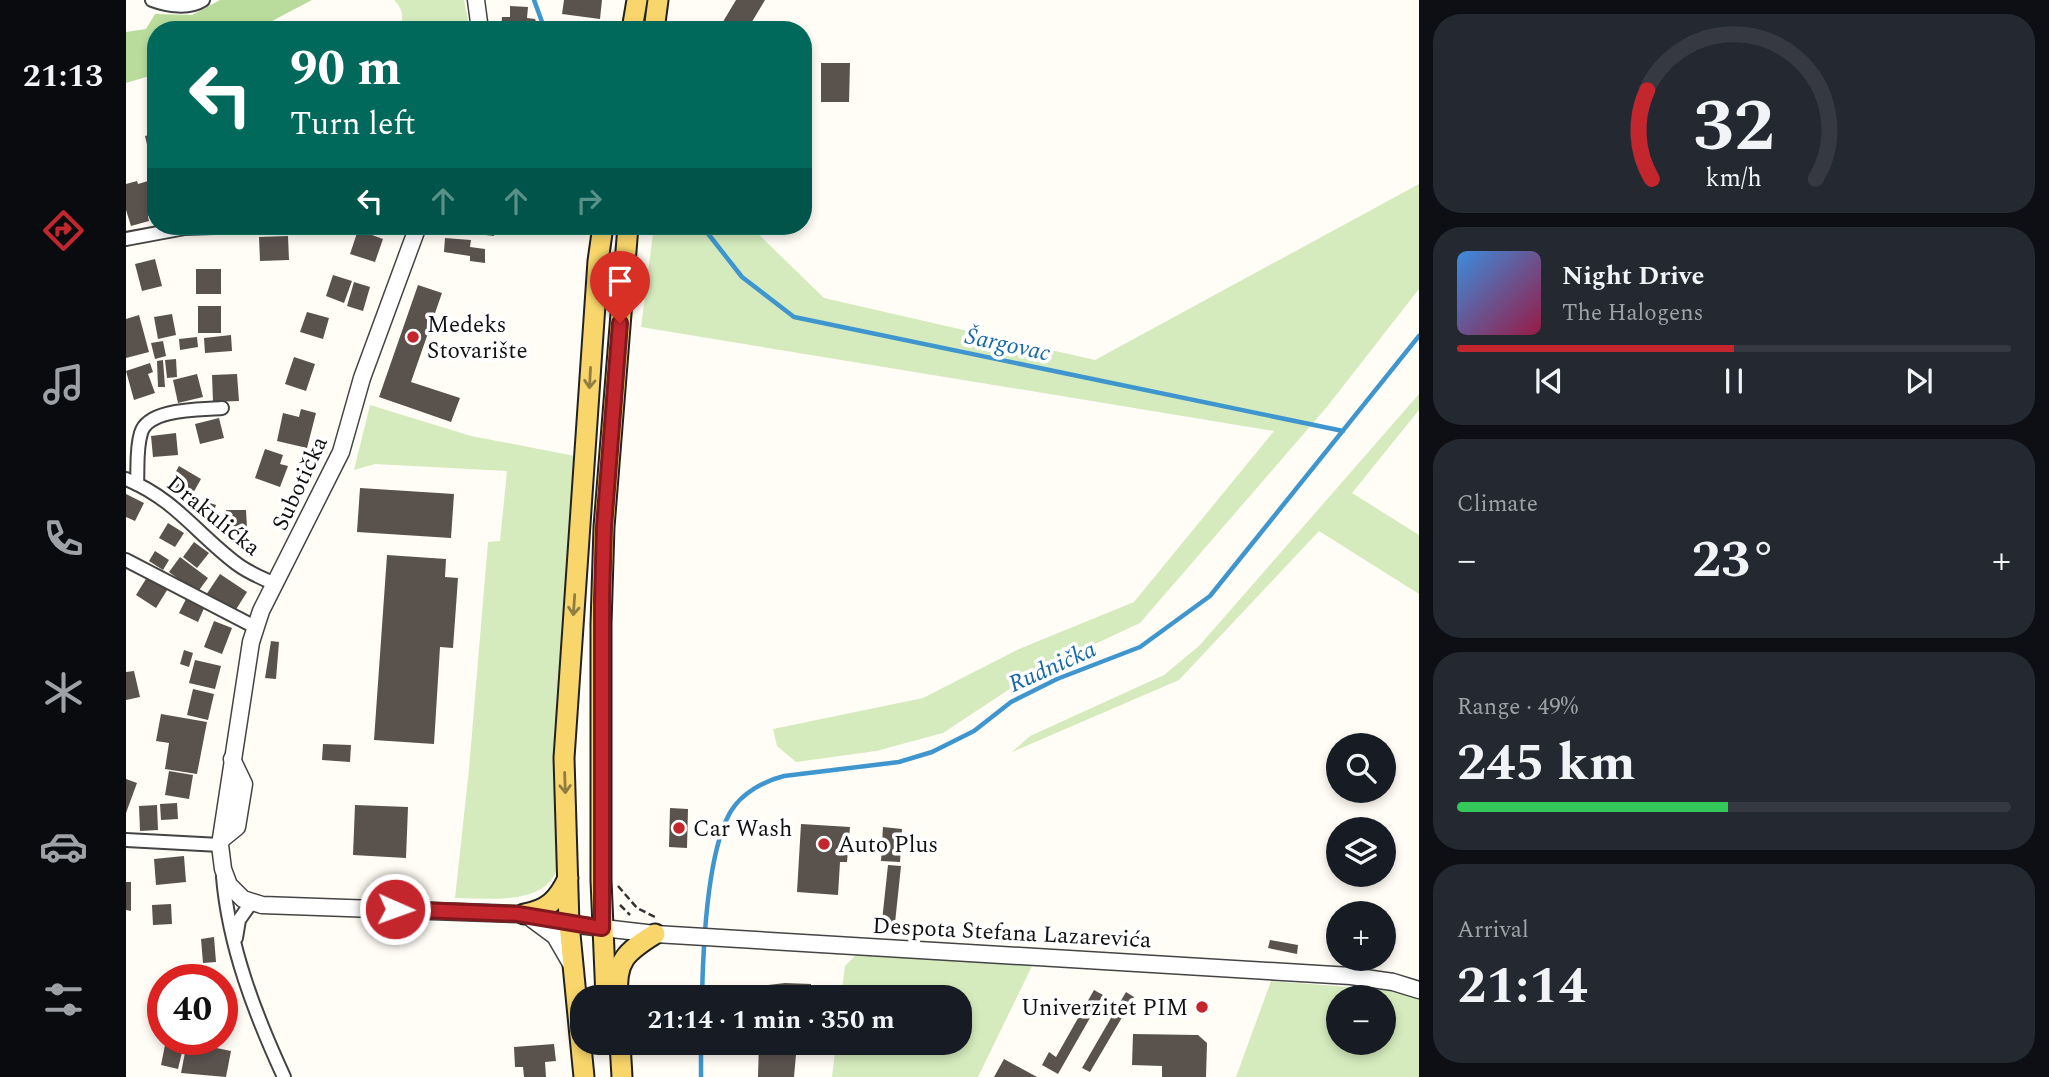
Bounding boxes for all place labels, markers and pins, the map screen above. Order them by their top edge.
pin [590,251,650,323]
place label: Medeks Stovarište [427,308,528,369]
marker: Medeks Stovarište [405,329,421,345]
place label: Car Wash [693,812,793,847]
marker: Car Wash [671,820,687,836]
place label: Auto Plus [838,828,938,863]
marker: Auto Plus [816,836,832,852]
place label: Univerzitet PIM [1021,991,1188,1026]
marker: Univerzitet PIM [1194,999,1210,1015]

